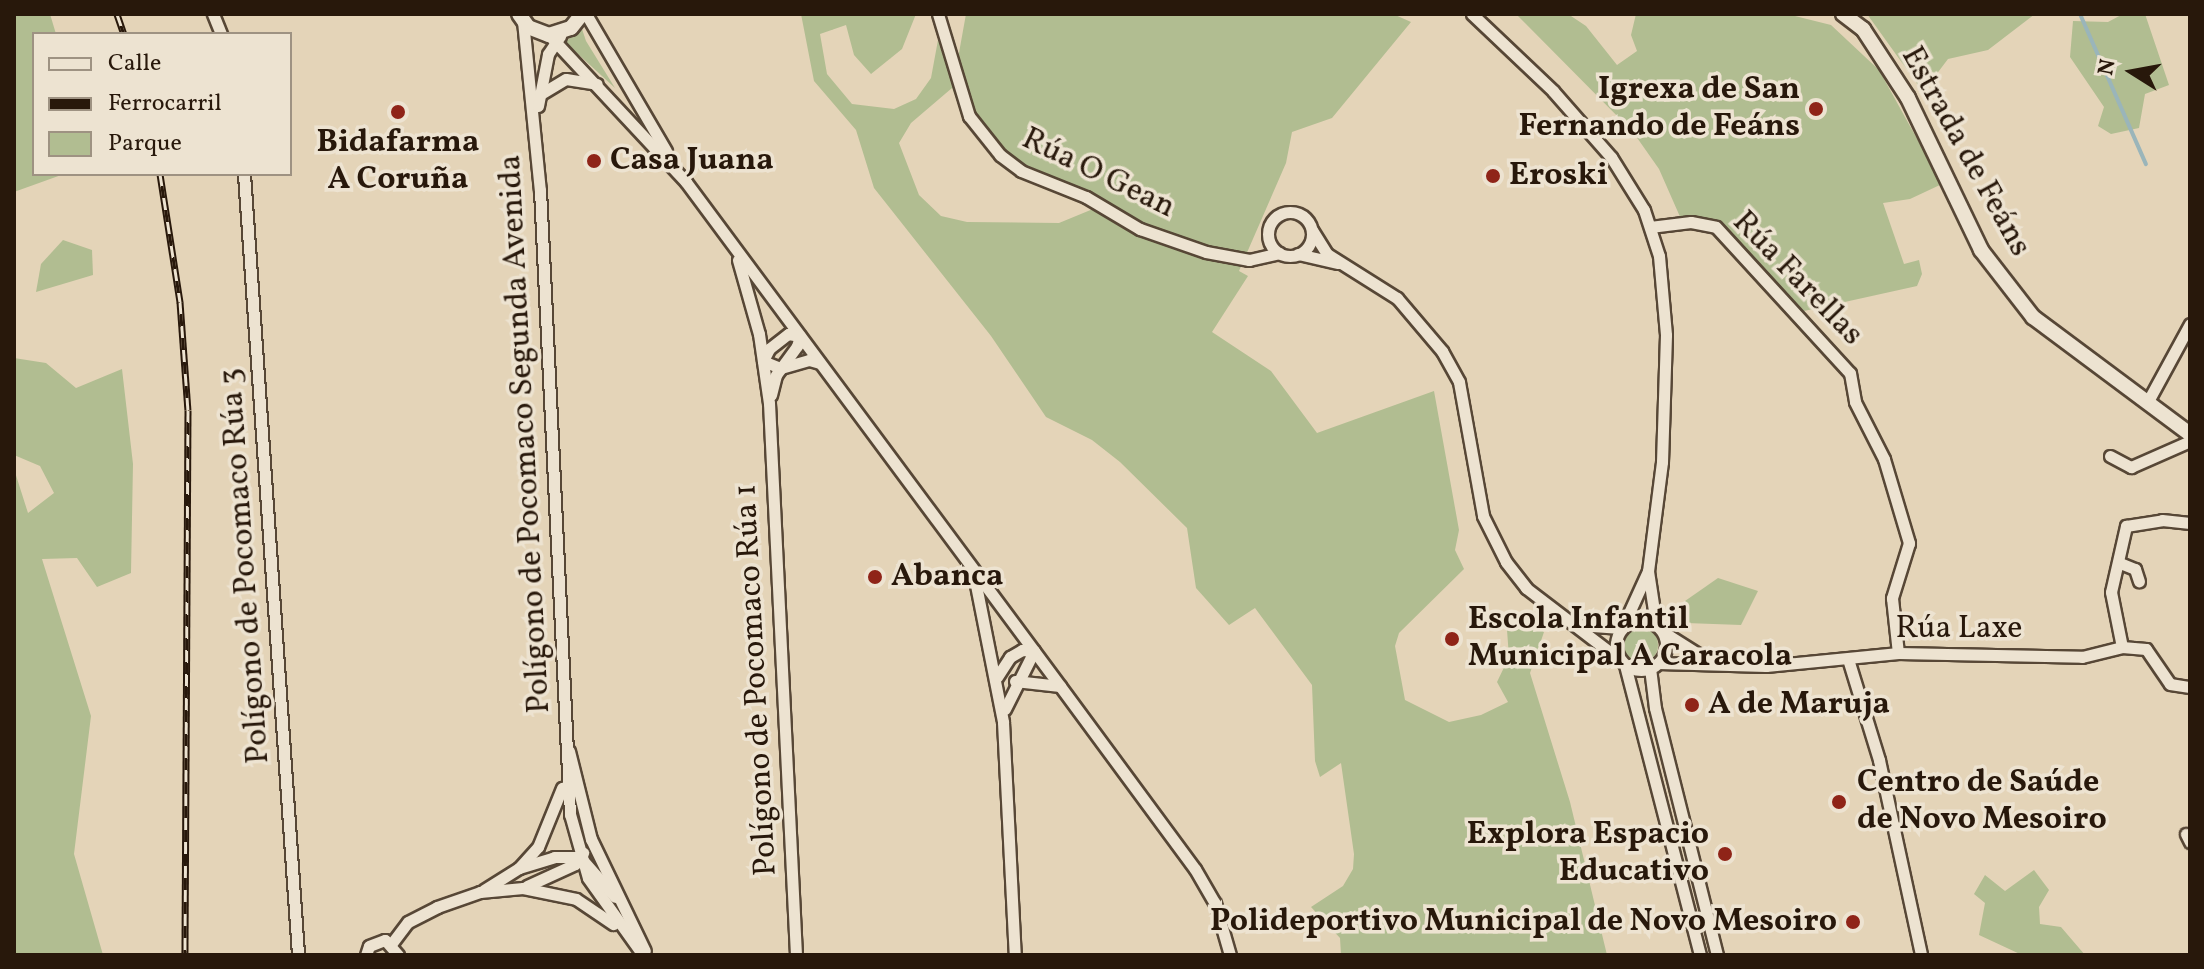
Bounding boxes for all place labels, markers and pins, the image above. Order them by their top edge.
place label: Igrexa de San Fernando de Feáns [1519,72,1800,147]
marker: Igrexa de San Fernando de Feáns [1807,100,1825,118]
marker: Bidafarma A Coruña [389,103,407,121]
place label: Bidafarma A Coruña [317,125,479,200]
place label: Casa Juana [610,142,774,180]
marker: Casa Juana [585,152,603,170]
place label: Eroski [1509,157,1608,195]
marker: Eroski [1484,167,1502,185]
place label: Abanca [891,558,1003,596]
marker: Abanca [866,568,884,586]
place label: Escola Infantil Municipal A Caracola [1468,602,1792,677]
marker: Escola Infantil Municipal A Caracola [1443,630,1461,648]
place label: A de Maruja [1708,686,1890,724]
marker: A de Maruja [1683,696,1701,714]
place label: Centro de Saúde de Novo Mesoiro [1857,765,2107,840]
marker: Centro de Saúde de Novo Mesoiro [1828,791,1850,813]
place label: Explora Espacio Educativo [1467,817,1709,892]
marker: Explora Espacio Educativo [1716,845,1734,863]
place label: Polideportivo Municipal de Novo Mesoiro [1210,903,1837,941]
marker: Polideportivo Municipal de Novo Mesoiro [1844,913,1862,931]

